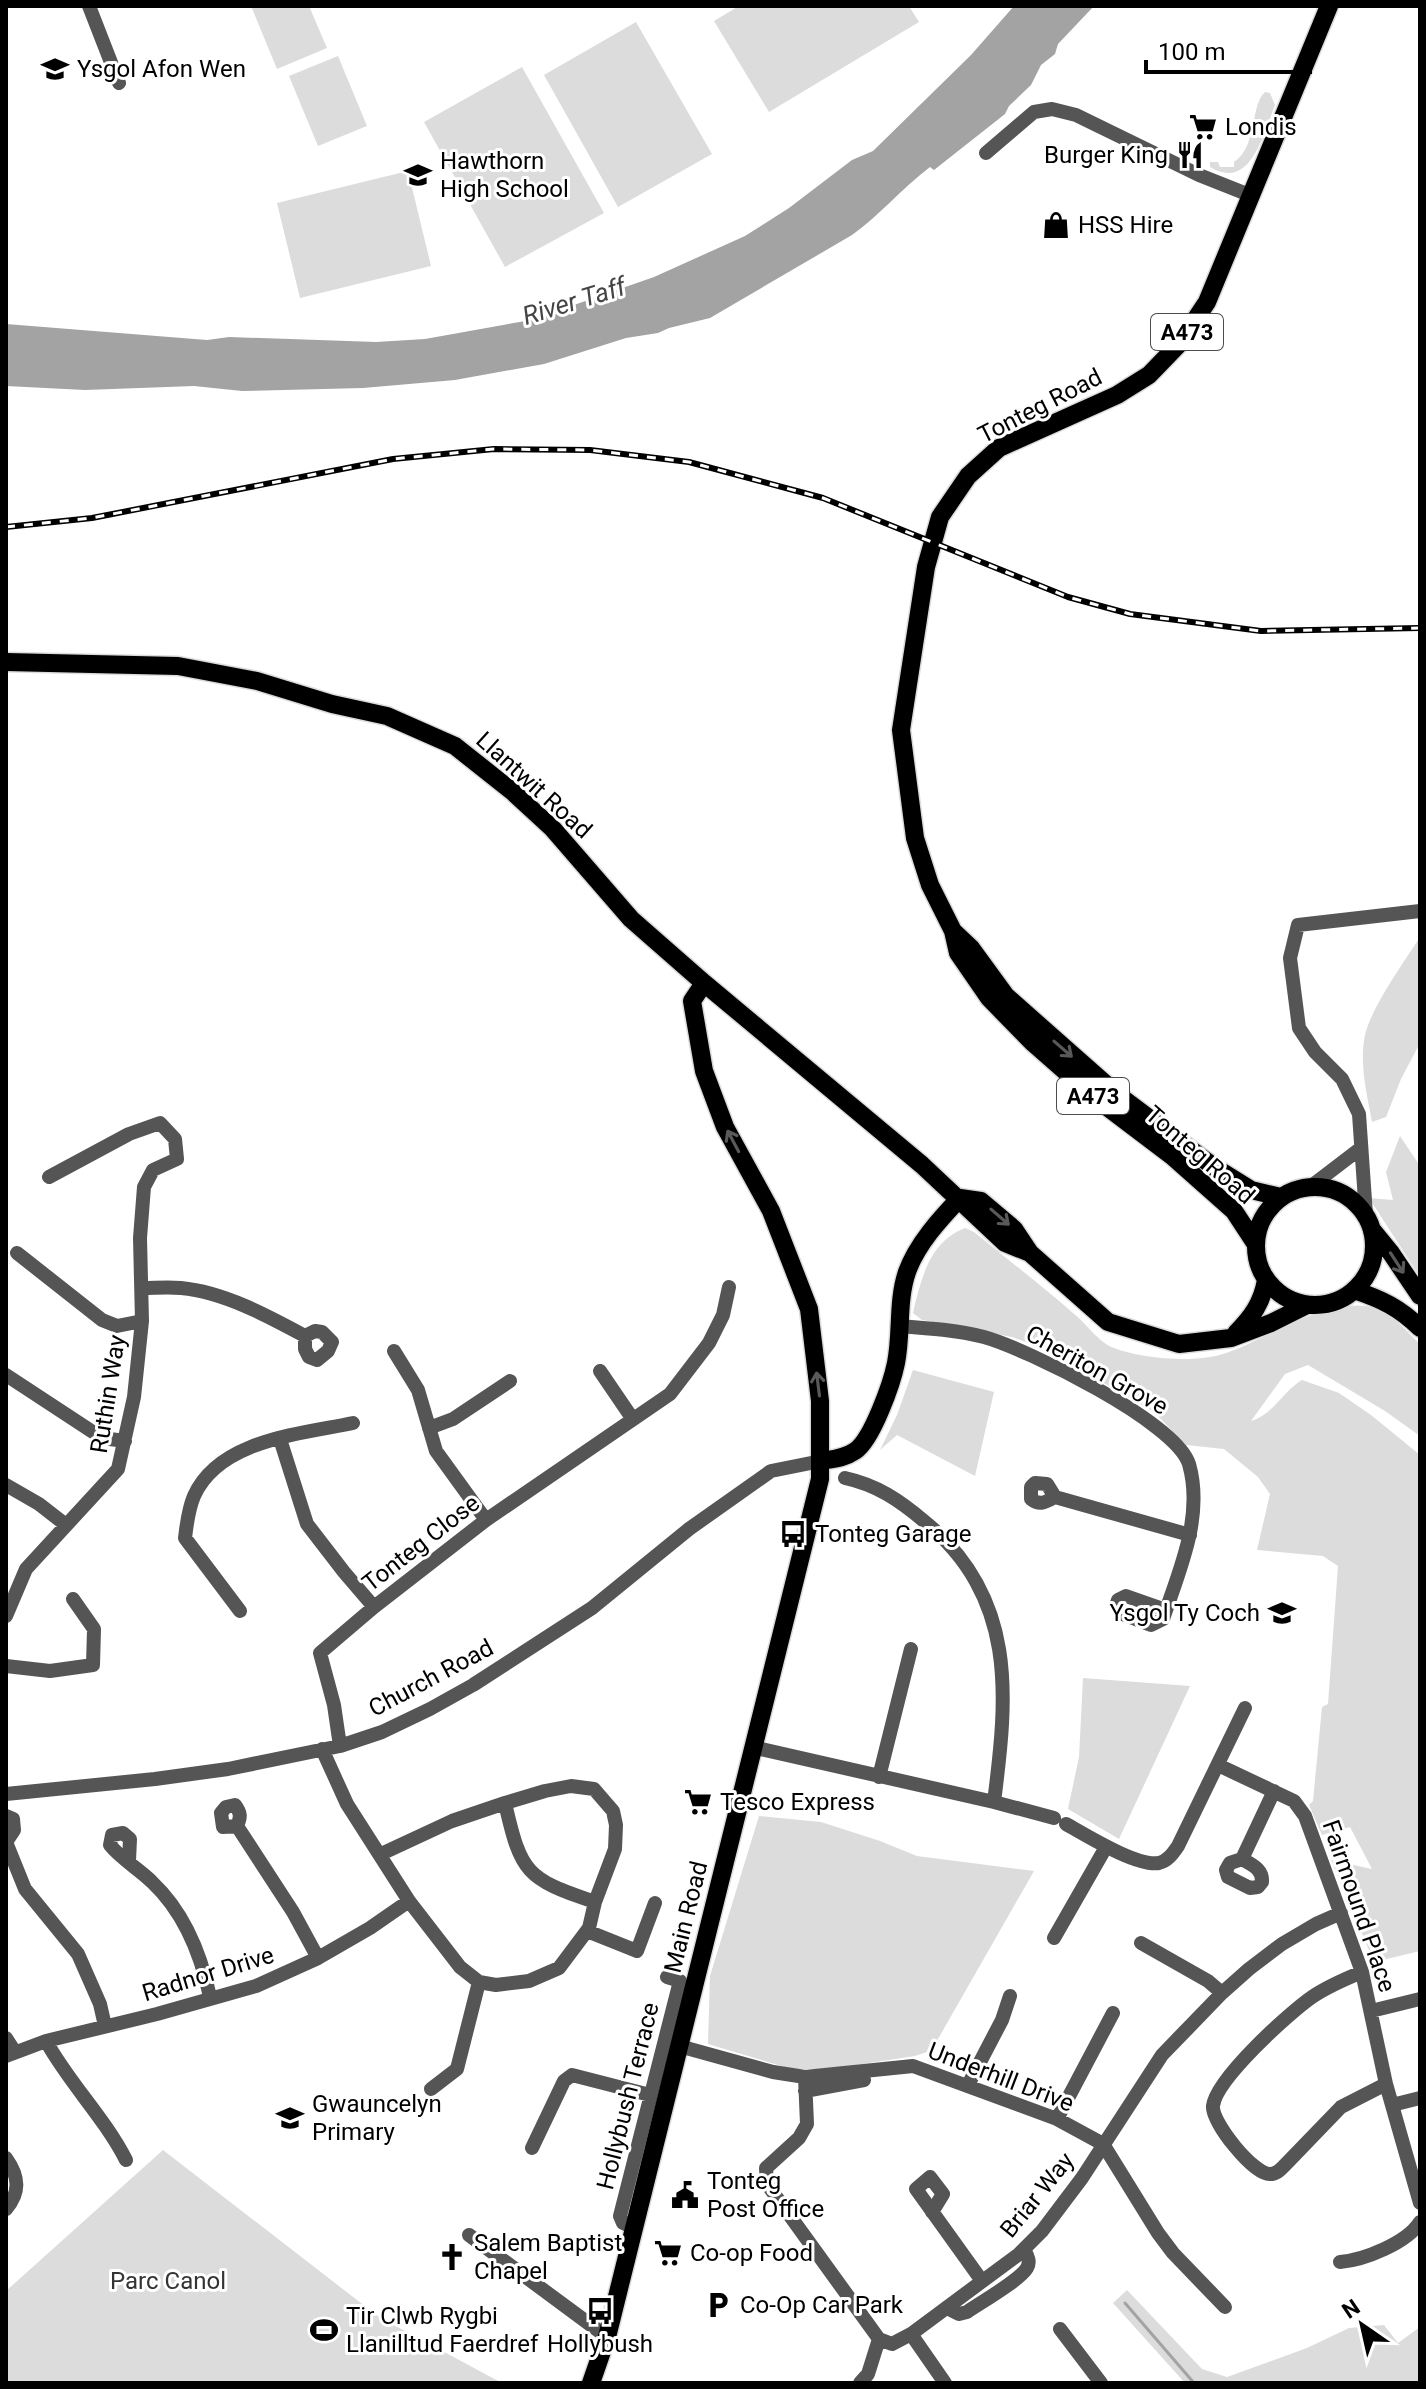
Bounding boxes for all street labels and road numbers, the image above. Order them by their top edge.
road number: A473 [1151,314,1223,350]
street label: Tonteg Road [973,363,1107,449]
street label: Llantwit Road [471,726,597,844]
road number: A473 [1057,1078,1129,1114]
street label: Tonteg Road [1140,1100,1260,1210]
street label: Cheriton Grove [1021,1319,1173,1421]
street label: Ruthin Way [85,1332,131,1455]
street label: Tonteg Close [357,1489,485,1597]
street label: Church Road [364,1634,498,1722]
street label: Fairmound Place [1316,1816,1402,1996]
street label: Main Road [659,1858,713,1976]
street label: Radnor Drive [139,1941,277,2007]
street label: Hollybush Terrace [591,2000,665,2192]
street label: Underhill Drive [924,2036,1078,2118]
street label: Briar Way [994,2146,1080,2243]

